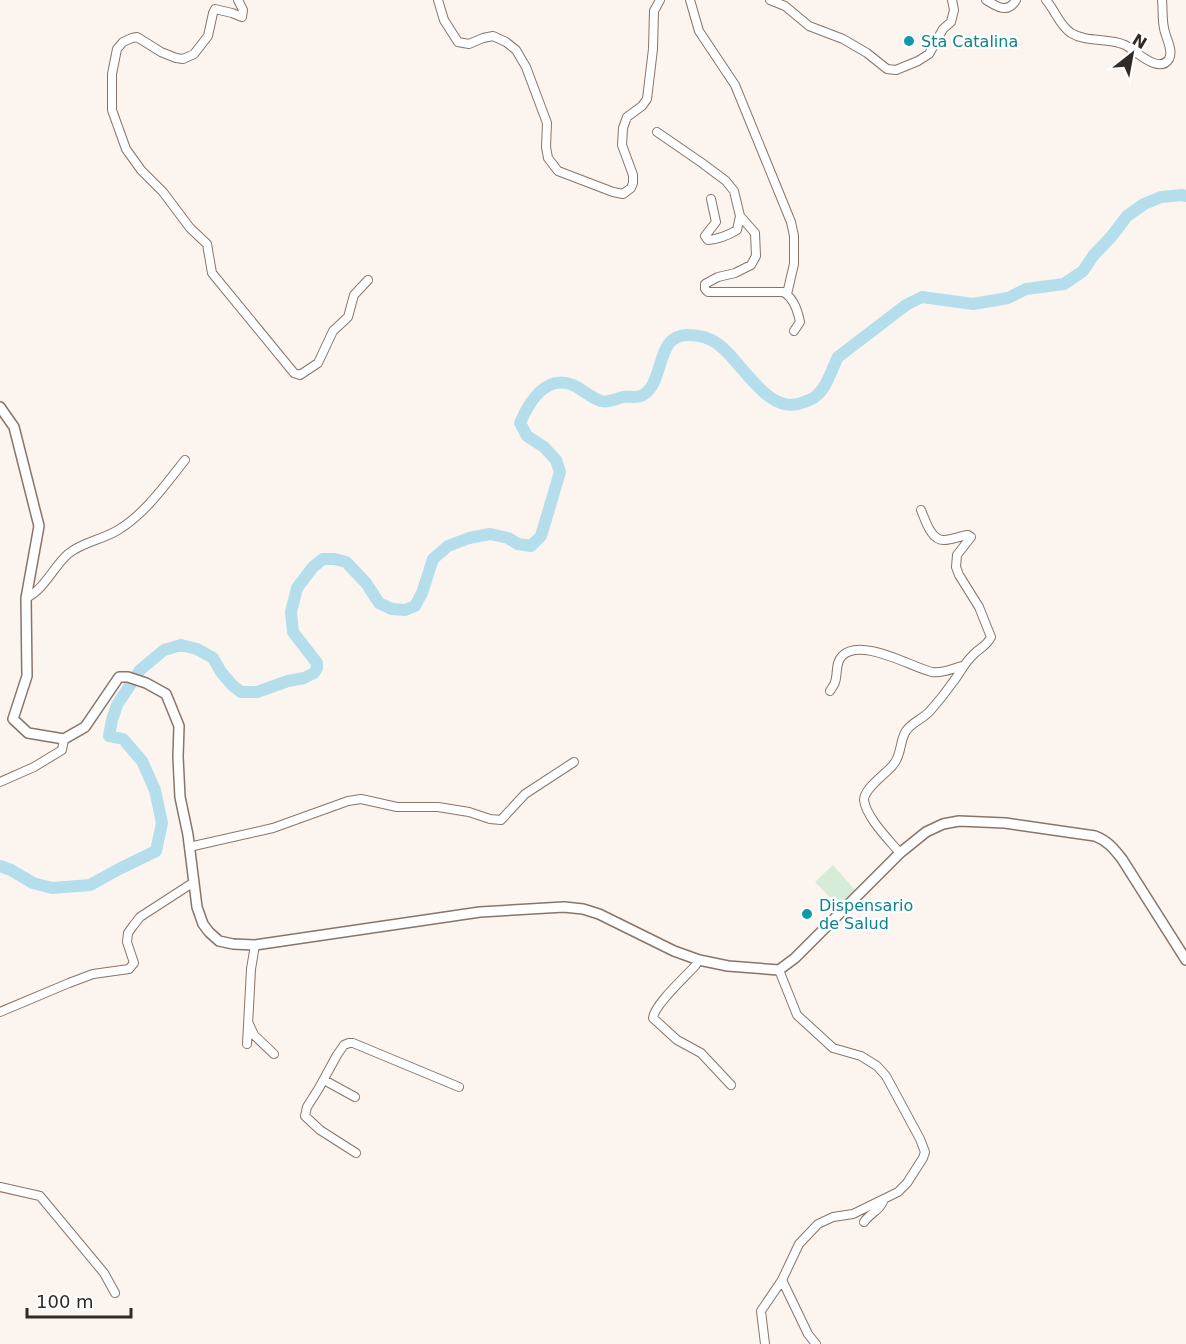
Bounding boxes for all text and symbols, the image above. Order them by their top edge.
north arrow [1102,24,1162,84]
text: N [1129,30,1150,53]
place label: Sta Catalina [921,32,1018,51]
marker: Sta Catalina [902,34,916,48]
place label: Dispensario de Salud [819,896,913,933]
marker: Dispensario de Salud [800,907,814,921]
scale bar [27,1281,130,1319]
text: 100 m [36,1291,94,1312]

